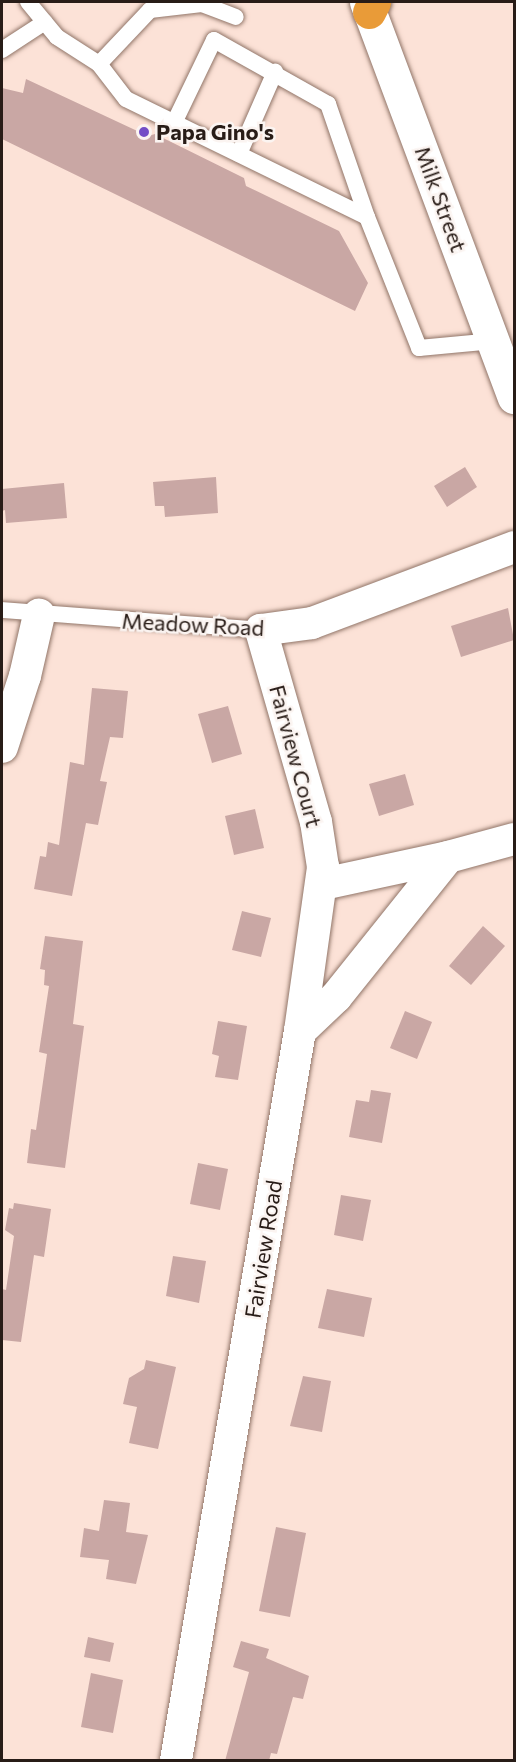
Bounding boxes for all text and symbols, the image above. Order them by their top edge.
place label: Papa Gino's [156,119,274,145]
marker: Papa Gino's [137,125,151,139]
street label: Milk Street [410,143,472,255]
street label: Meadow Road [121,607,265,641]
street label: Fairview Court [264,682,328,830]
street label: Fairview Road [239,1178,287,1320]

